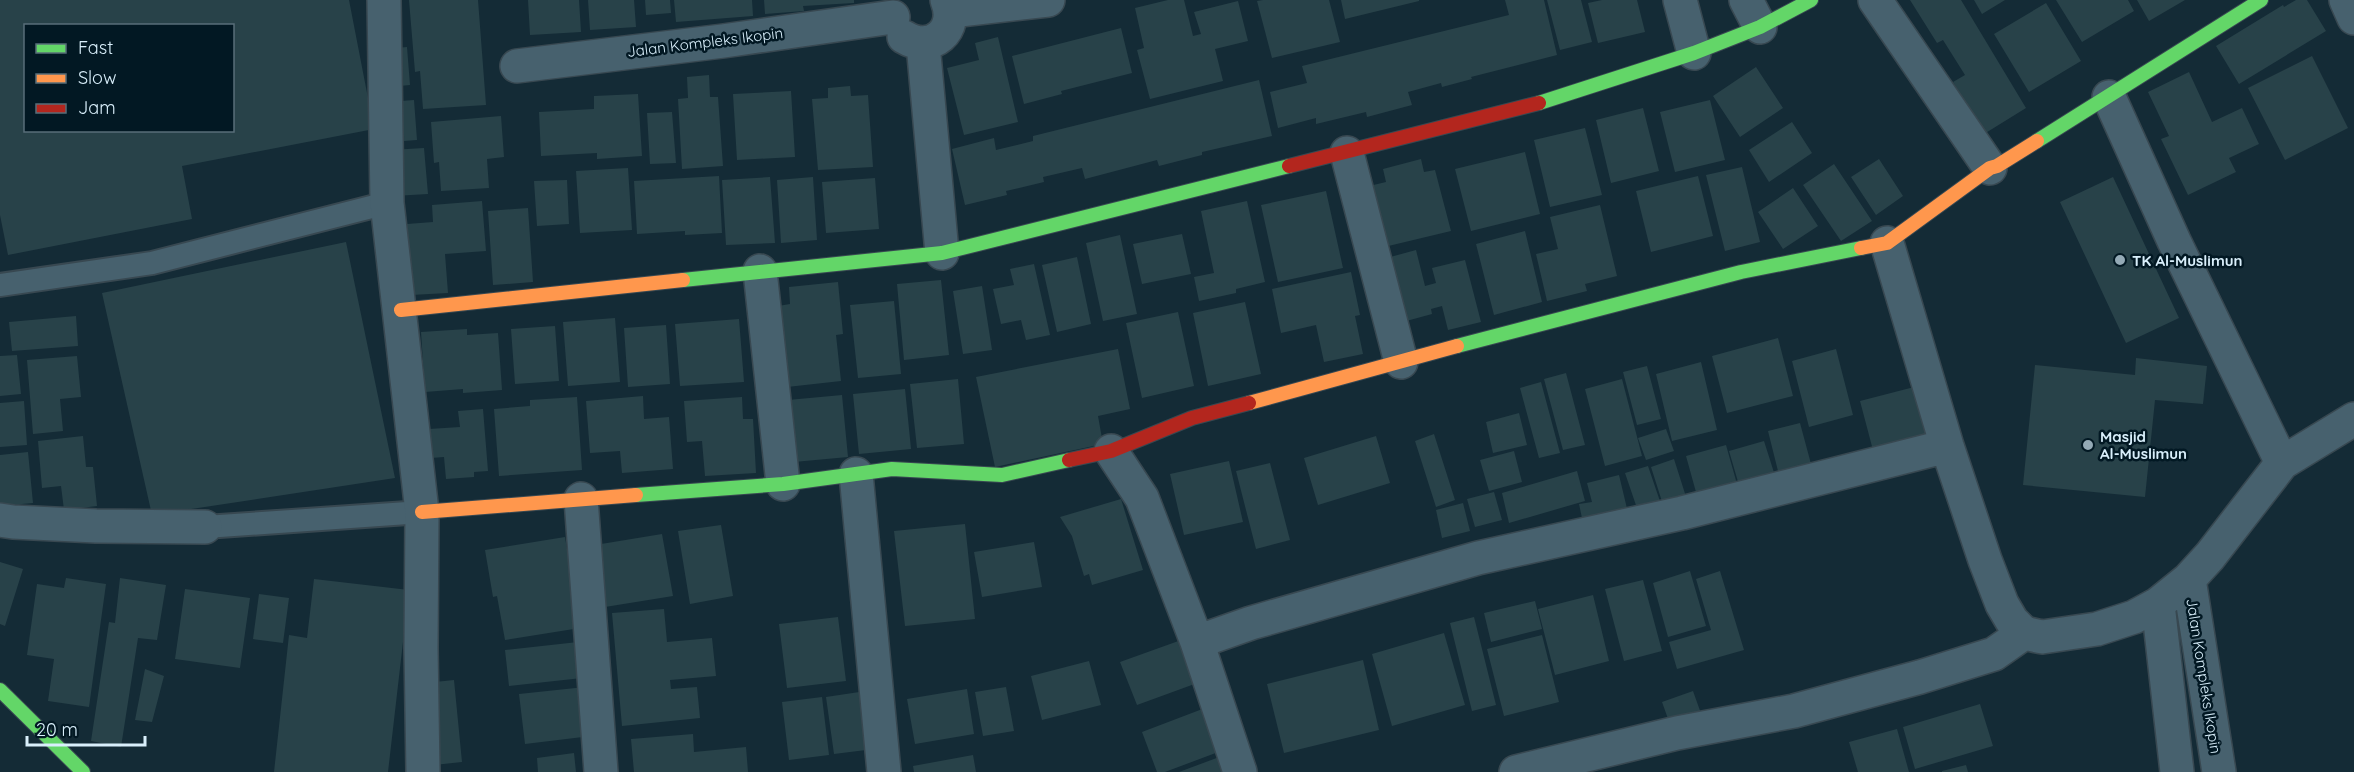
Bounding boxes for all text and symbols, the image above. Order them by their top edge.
street label: Jalan Kompleks Ikopin [626,23,784,61]
legend [24,24,234,132]
text: Fast [78,36,113,59]
text: Slow [78,66,116,89]
text: Jam [78,96,116,119]
place label: TK Al-Muslimun [2132,251,2242,270]
marker: TK Al-Muslimun [2113,253,2127,267]
place label: Masjid Al-Muslimun [2100,427,2187,463]
marker: Masjid Al-Muslimun [2081,438,2095,452]
street label: Jalan Kompleks Ikopin [2182,597,2226,755]
scale bar [27,709,146,747]
text: 20 m [36,718,78,741]

